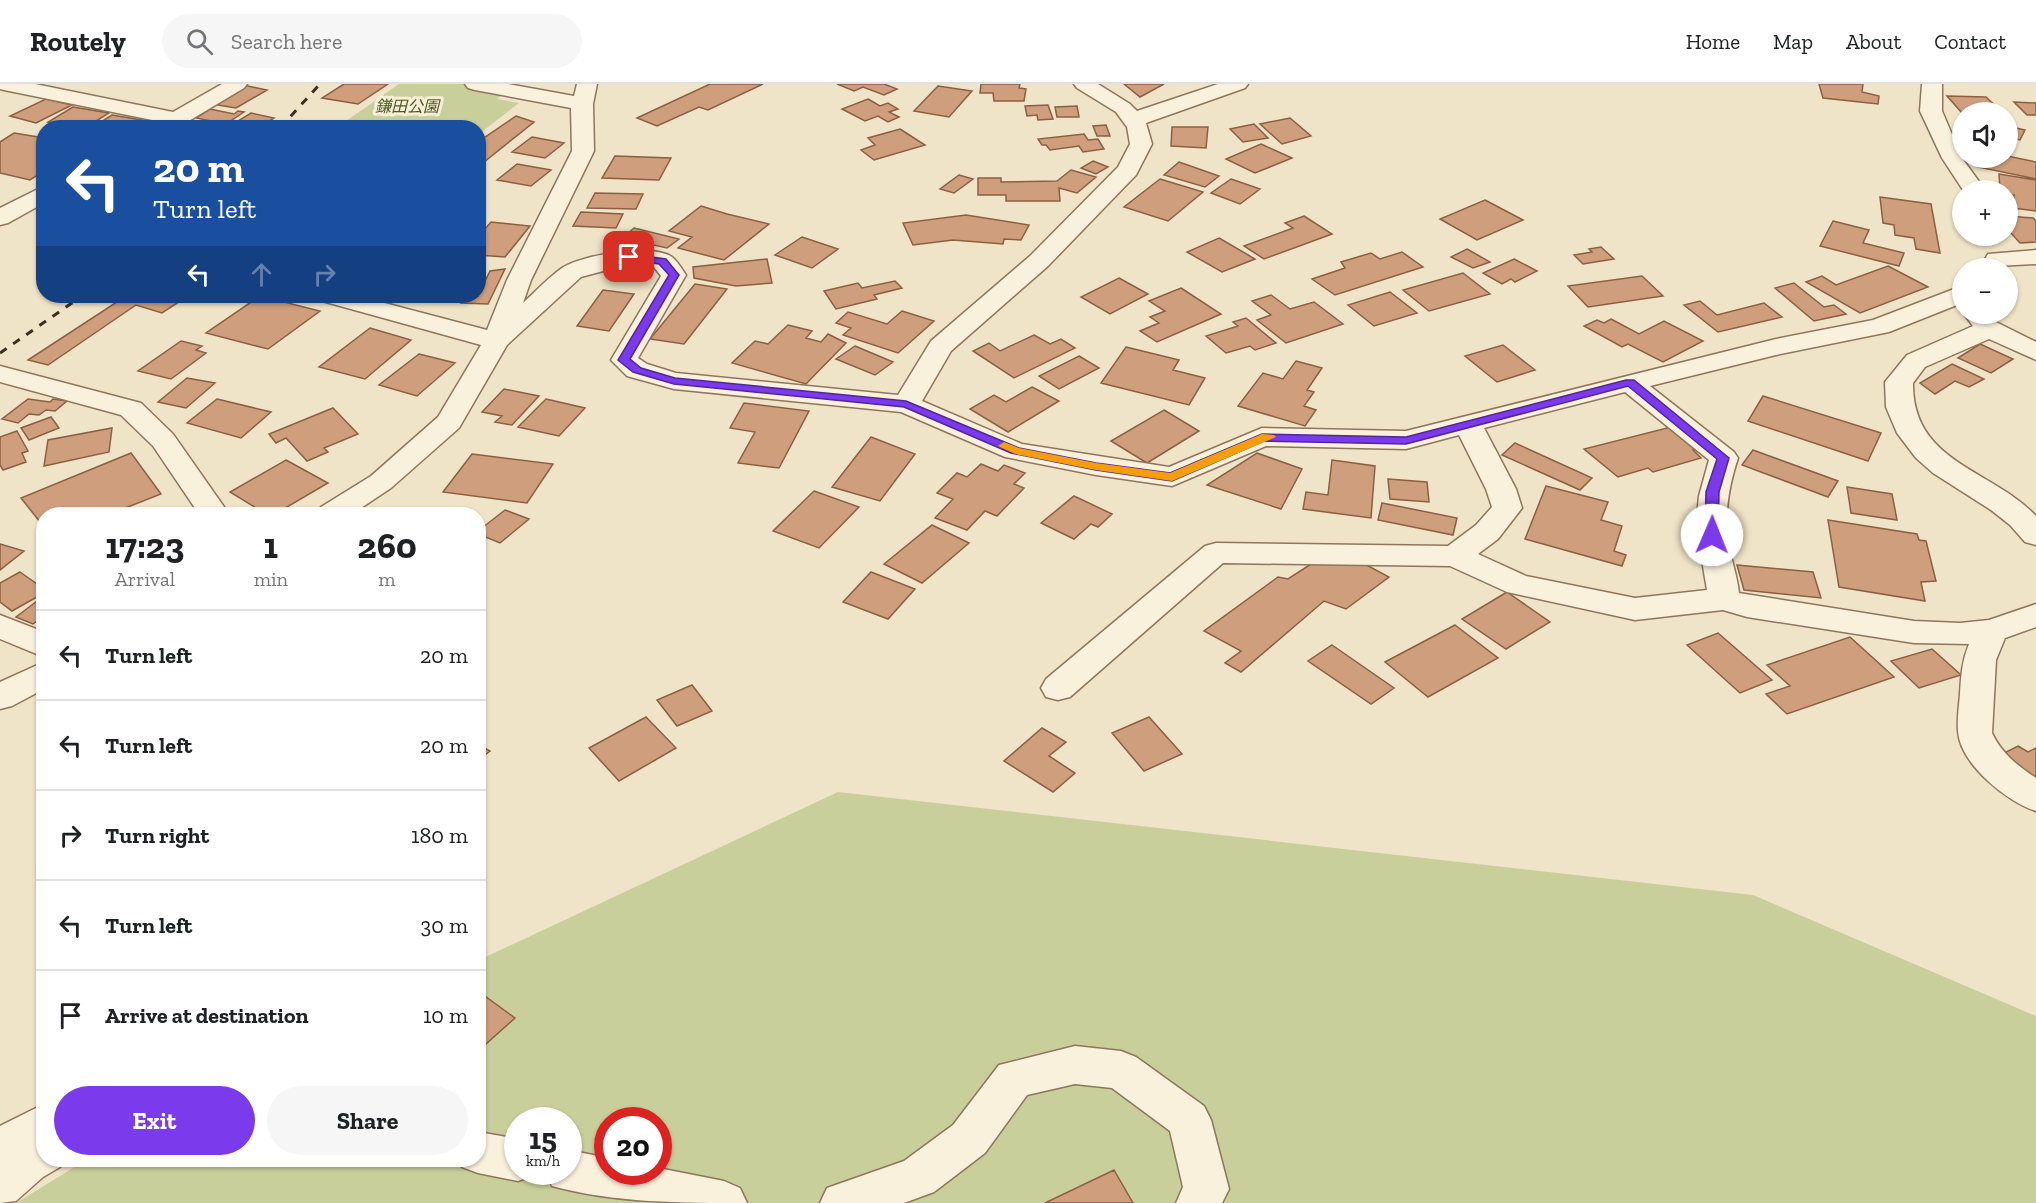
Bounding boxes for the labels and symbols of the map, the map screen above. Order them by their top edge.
park label: 鎌田公園 [375,97,441,116]
pin [603,231,654,282]
position arrow [1680,503,1744,567]
speed limit sign: 20 [594,1107,672,1185]

